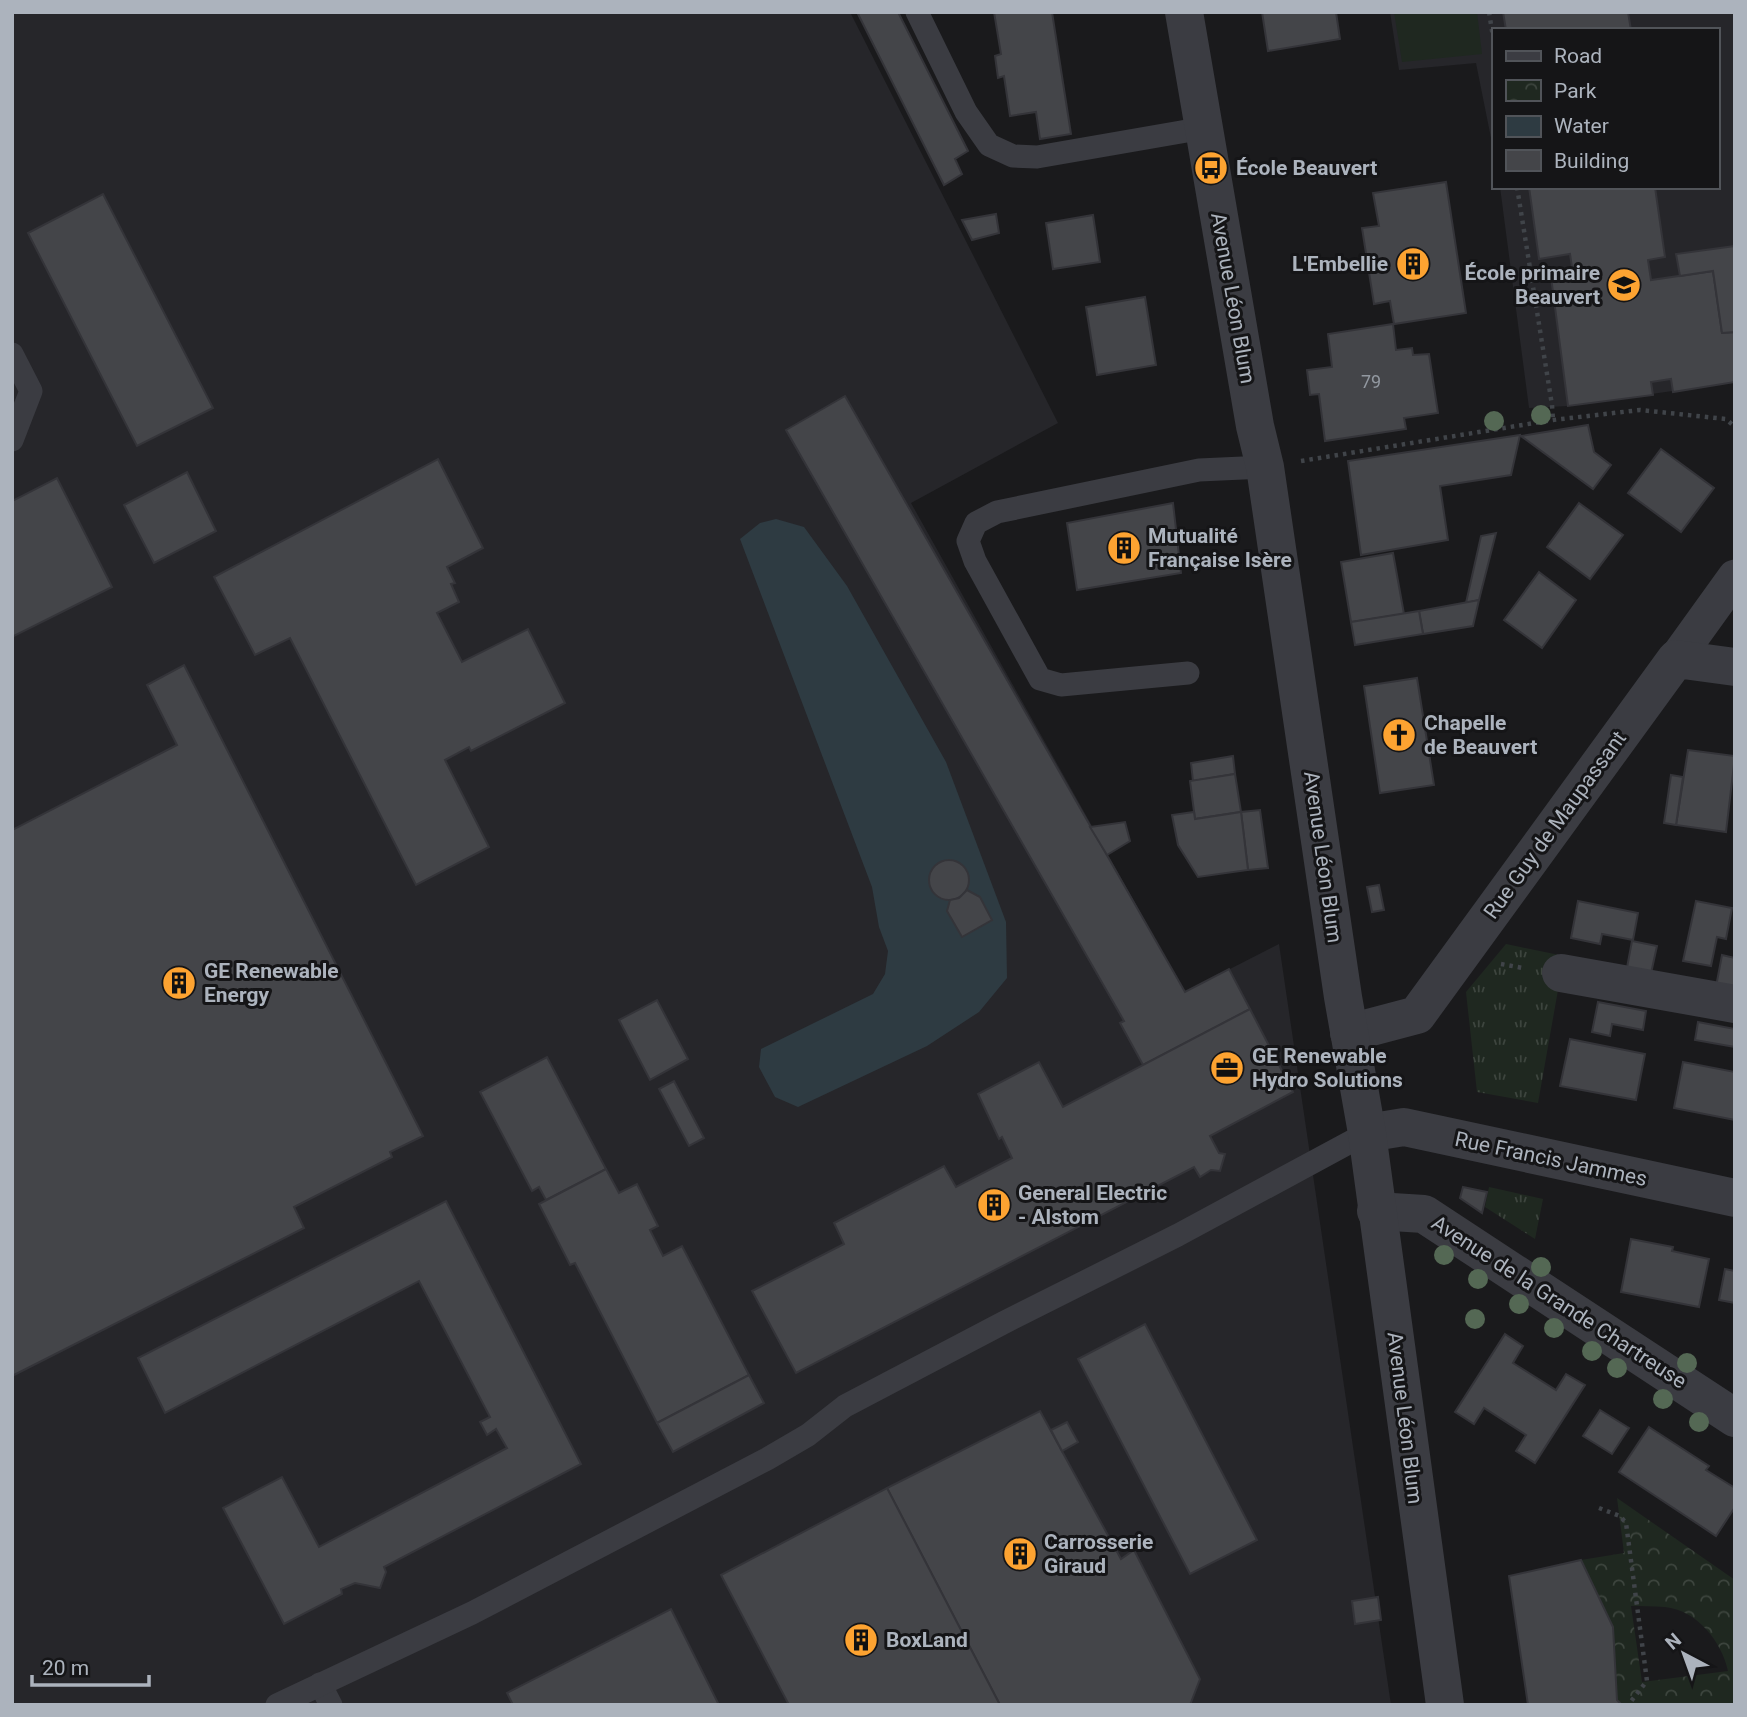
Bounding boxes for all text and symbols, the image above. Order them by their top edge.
legend [1492,28,1719,189]
text: Road [1554,44,1602,68]
text: Park [1554,79,1597,103]
text: Water [1554,114,1609,138]
bus stop icon: École Beauvert [1192,149,1230,187]
text: Building [1554,149,1629,173]
place label: École Beauvert [1236,156,1377,180]
street label: Avenue Léon Blum [1206,211,1260,385]
building icon: L'Embellie [1394,245,1432,283]
place label: L'Embellie [1292,252,1388,276]
place label: École primaire Beauvert [1465,261,1600,309]
school or university icon: École primaire Beauvert [1605,266,1643,304]
house number: 79 [1361,371,1381,392]
place label: Mutualité Française Isère [1148,524,1292,572]
building icon: Mutualité Française Isère [1105,529,1143,567]
place label: Chapelle de Beauvert [1424,711,1537,759]
church icon: Chapelle de Beauvert [1380,716,1418,754]
street label: Rue Guy de Maupassant [1479,726,1631,924]
street label: Avenue Léon Blum [1299,770,1347,944]
place label: GE Renewable Energy [204,959,339,1007]
building icon: GE Renewable Energy [160,964,198,1002]
place label: GE Renewable Hydro Solutions [1252,1044,1403,1092]
office icon: GE Renewable Hydro Solutions [1208,1049,1246,1087]
street label: Rue Francis Jammes [1453,1127,1649,1191]
place label: General Electric - Alstom [1018,1181,1167,1229]
building icon: General Electric - Alstom [975,1186,1013,1224]
street label: Avenue de la Grande Chartreuse [1427,1211,1691,1393]
street label: Avenue Léon Blum [1383,1331,1427,1505]
place label: Carrosserie Giraud [1044,1530,1153,1578]
building icon: Carrosserie Giraud [1001,1535,1039,1573]
north arrow [1649,1619,1719,1689]
building icon: BoxLand [842,1621,880,1659]
place label: BoxLand [886,1628,968,1652]
text: N [1661,1628,1686,1655]
scale bar [32,1644,149,1688]
text: 20 m [42,1656,89,1680]

